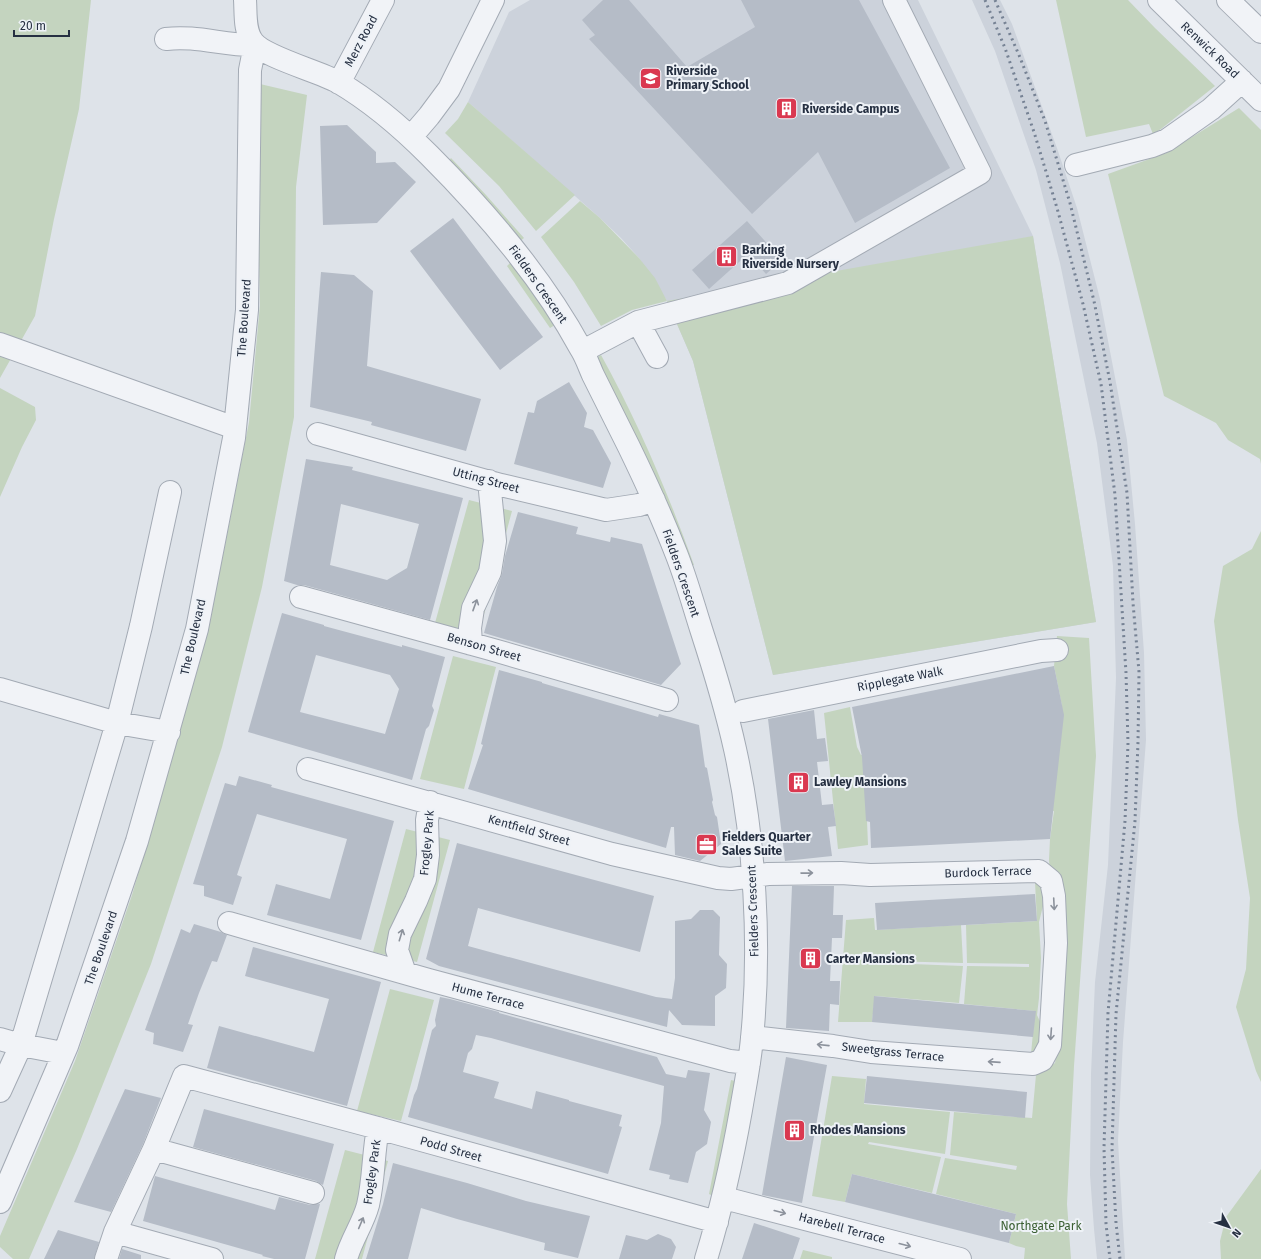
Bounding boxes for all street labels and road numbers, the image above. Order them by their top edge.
street label: Merz Road [342,13,380,69]
street label: Renwick Road [1178,19,1242,81]
street label: Fielders Crescent [506,242,571,326]
street label: The Boulevard [234,279,254,357]
street label: Utting Street [451,464,522,496]
street label: Fielders Crescent [659,527,703,619]
street label: The Boulevard [177,597,209,677]
street label: Benson Street [445,630,523,664]
street label: Ripplegate Walk [856,664,945,694]
street label: Frogley Park [417,809,437,876]
street label: Kentfield Street [486,812,572,849]
street label: Burdock Terrace [944,863,1032,881]
street label: Fielders Crescent [744,864,762,957]
street label: The Boulevard [82,909,120,987]
street label: Hume Terrace [450,980,526,1012]
street label: Sweetgrass Terrace [841,1040,945,1064]
street label: Podd Street [418,1133,484,1165]
street label: Frogley Park [361,1138,384,1205]
street label: Harebell Terrace [797,1210,887,1246]

